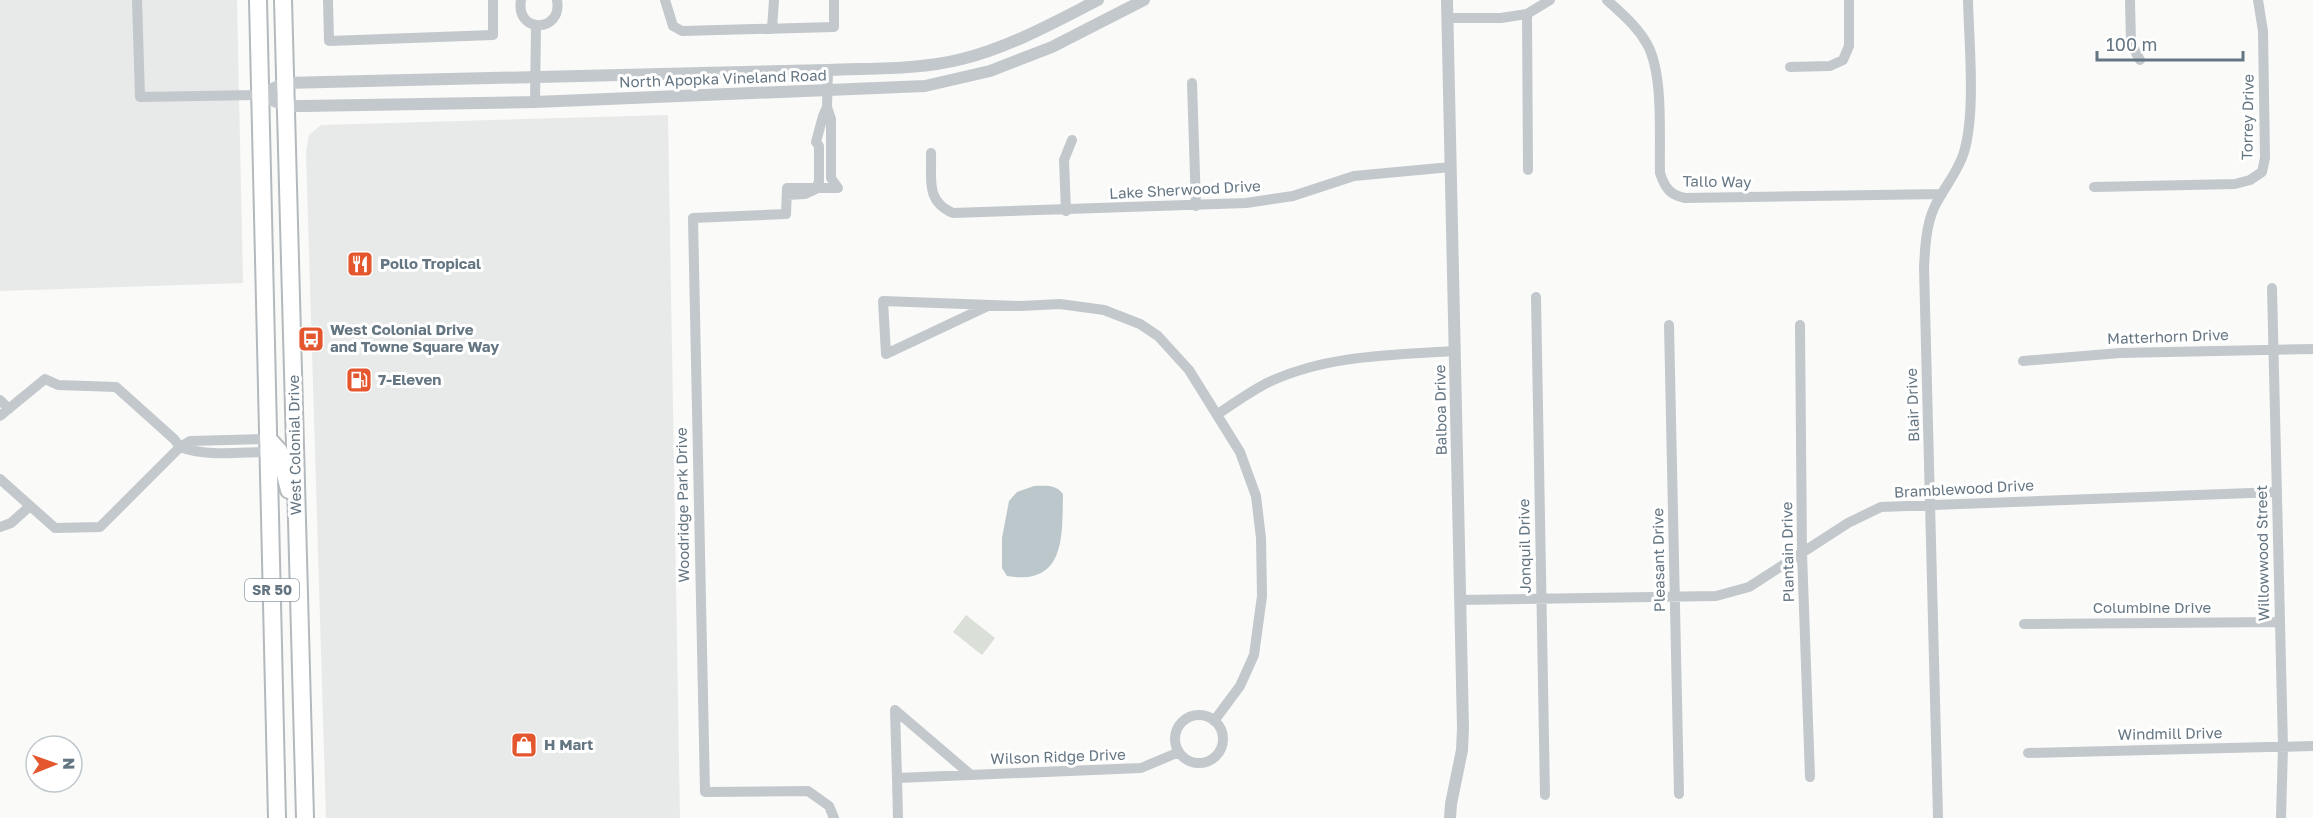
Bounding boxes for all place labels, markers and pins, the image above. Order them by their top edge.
restaurant icon: Pollo Tropical [345,249,375,279]
place label: Pollo Tropical [380,254,481,272]
place label: West Colonial Drive and Towne Square Way [330,320,499,355]
bus stop icon: West Colonial Drive and Towne Square Way [296,324,326,354]
fuel station icon: 7-Eleven [344,365,374,395]
place label: 7-Eleven [378,370,441,388]
shop icon: H Mart [509,730,539,760]
place label: H Mart [544,735,593,753]

